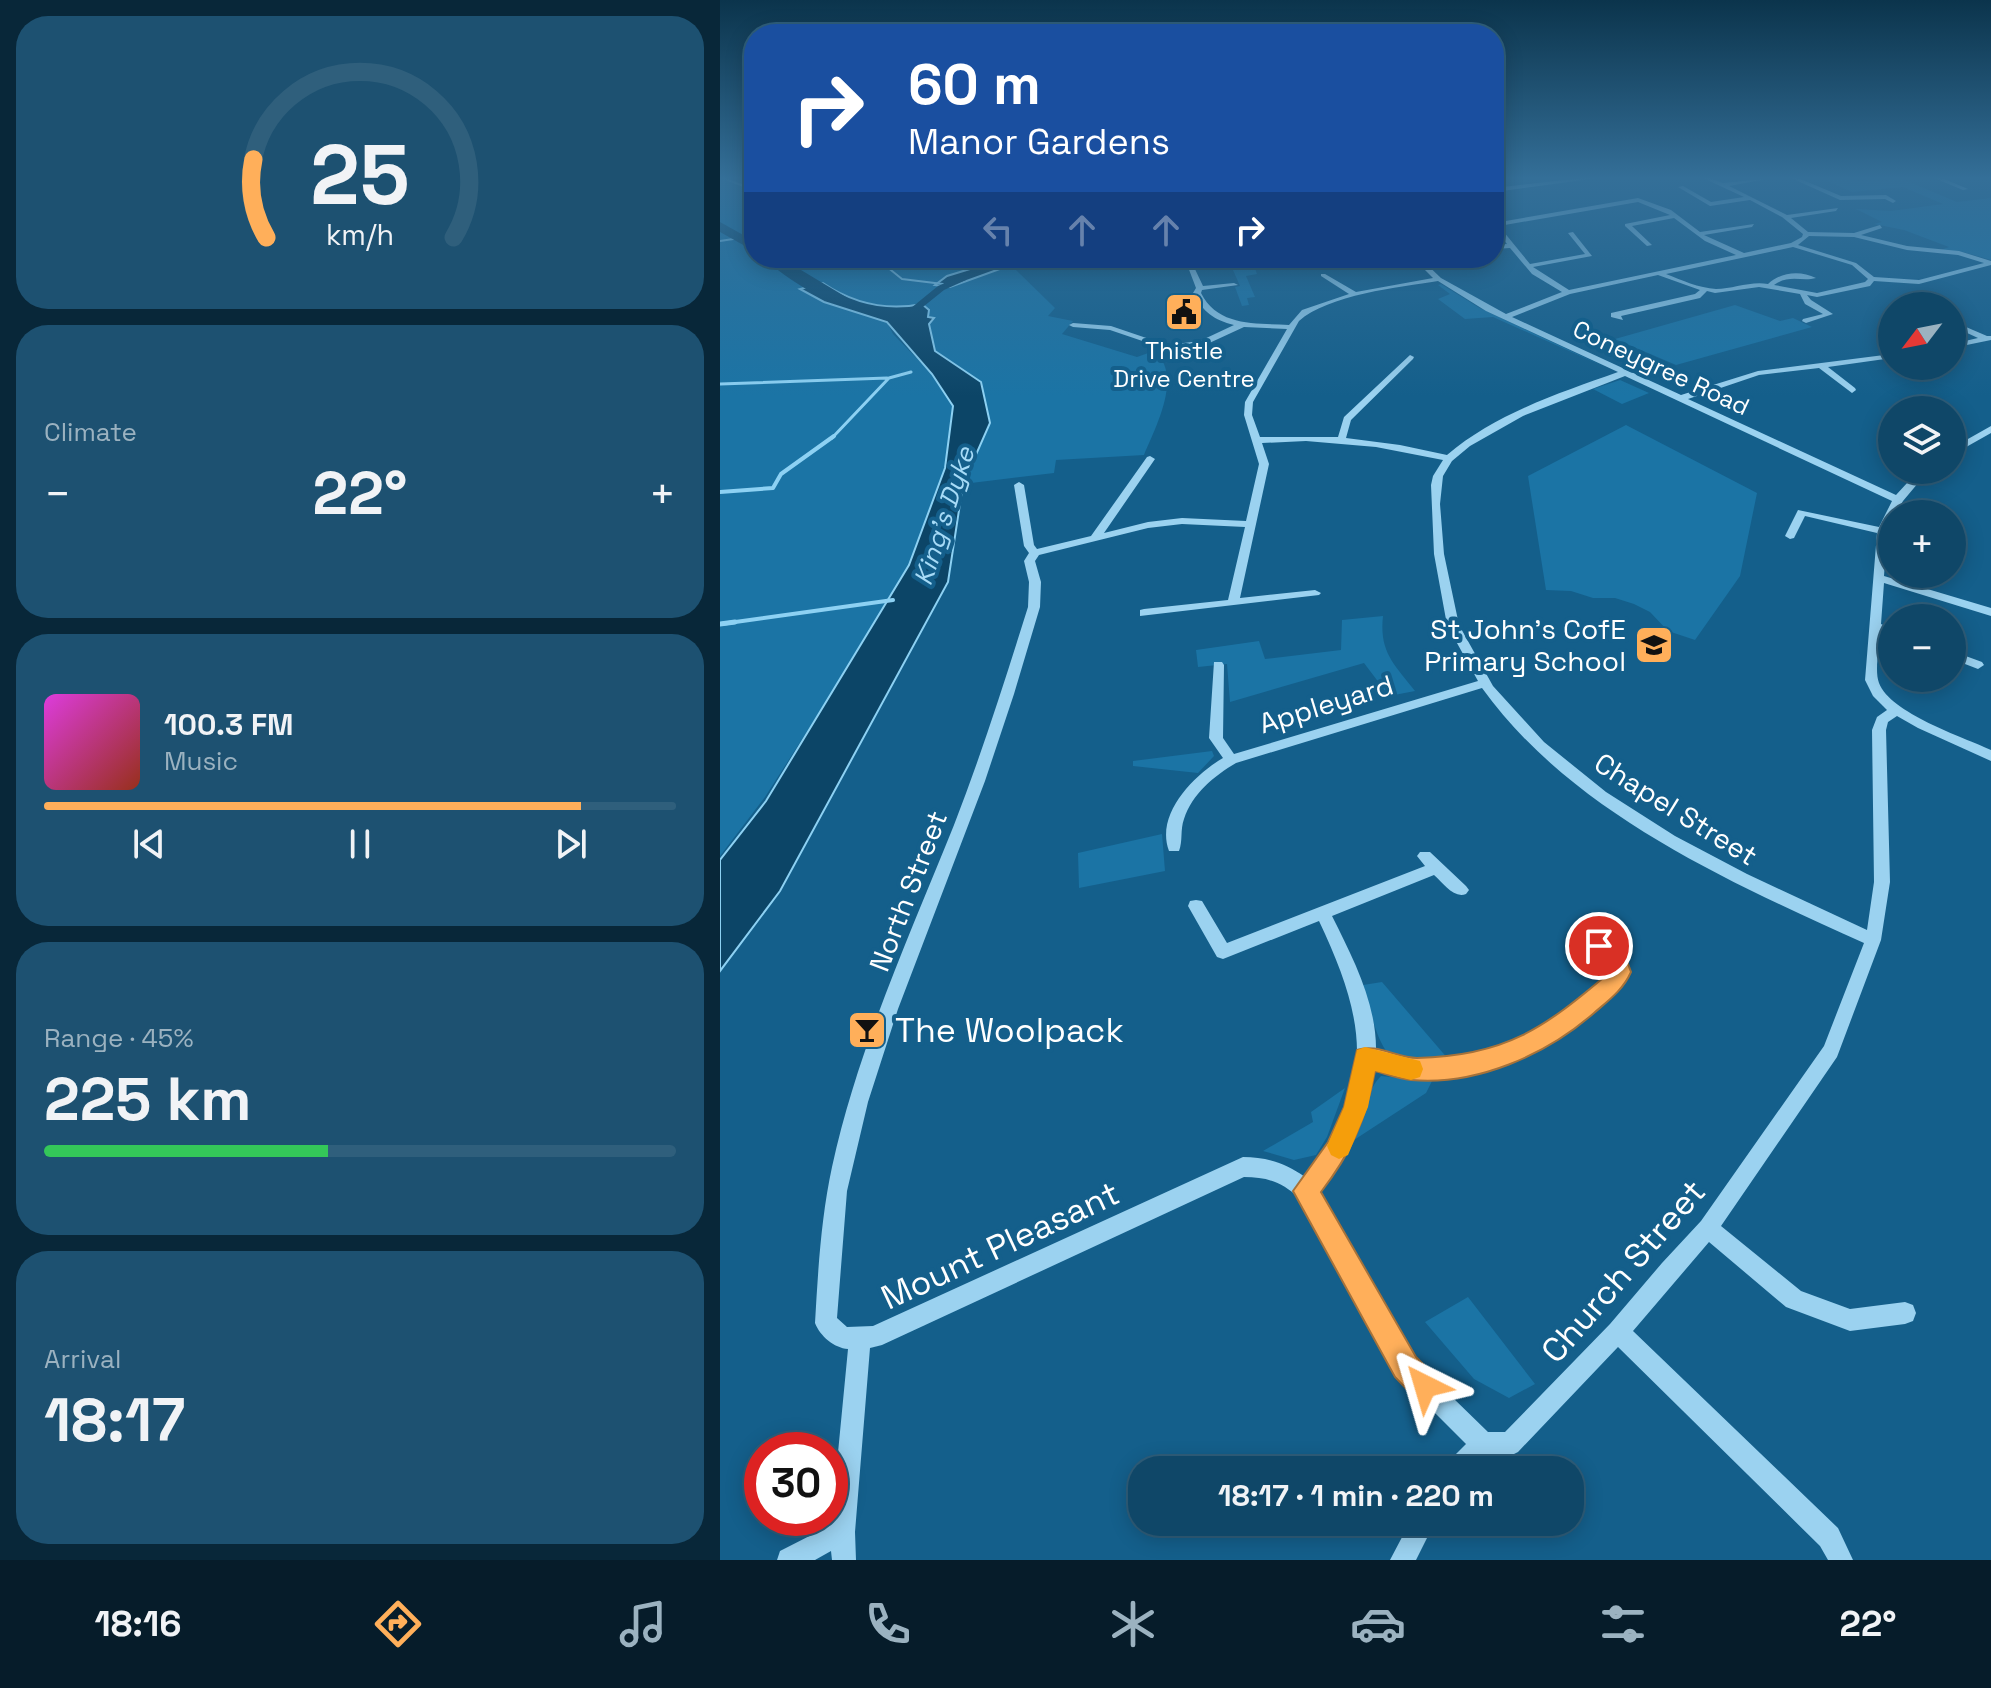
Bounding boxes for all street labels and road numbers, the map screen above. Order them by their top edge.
street label: Coneygree Road [1568,313,1754,422]
street label: Appleyard [1255,667,1397,741]
street label: Chapel Street [1588,745,1764,873]
street label: North Street [861,806,955,976]
street label: Church Street [1532,1171,1715,1372]
street label: Mount Pleasant [874,1172,1126,1319]

